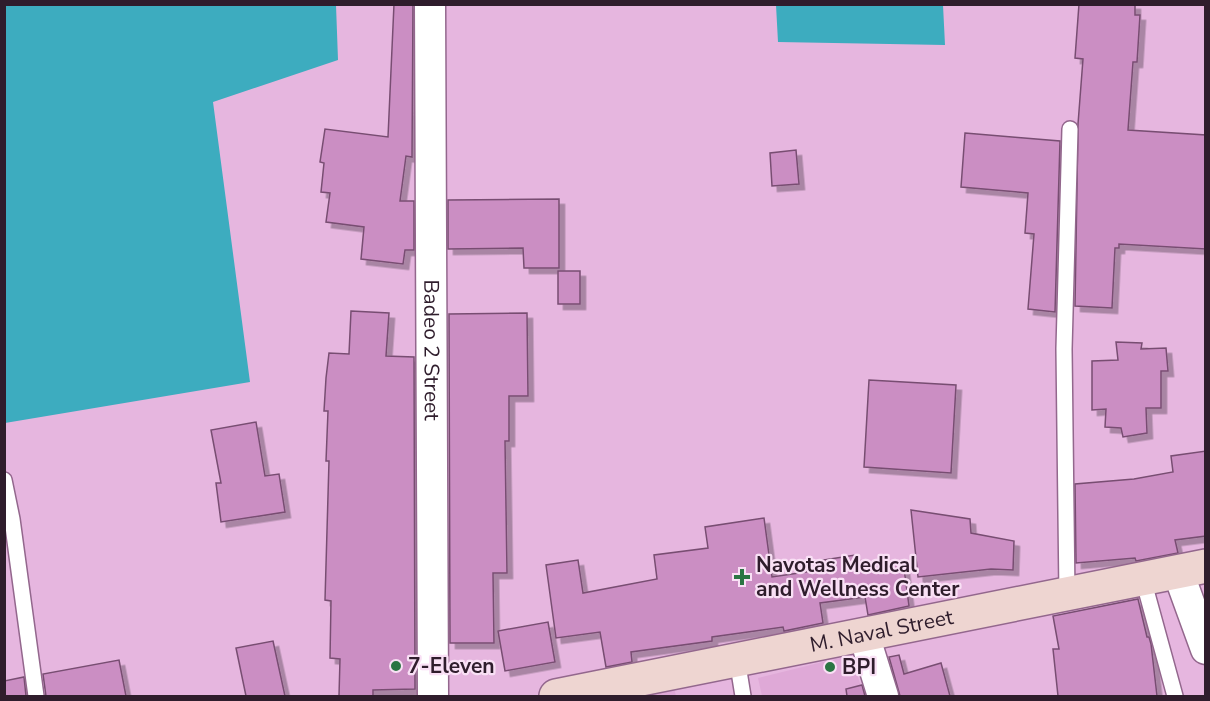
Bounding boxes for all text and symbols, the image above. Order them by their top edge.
street label: Badeo 2 Street [417,279,446,421]
place label: Navotas Medical and Wellness Center [756,551,960,603]
marker: Navotas Medical and Wellness Center [733,568,751,586]
street label: M. Naval Street [807,603,956,659]
place label: 7-Eleven [408,652,495,680]
place label: BPI [842,653,876,681]
marker: 7-Eleven [389,659,403,673]
marker: BPI [823,660,837,674]

